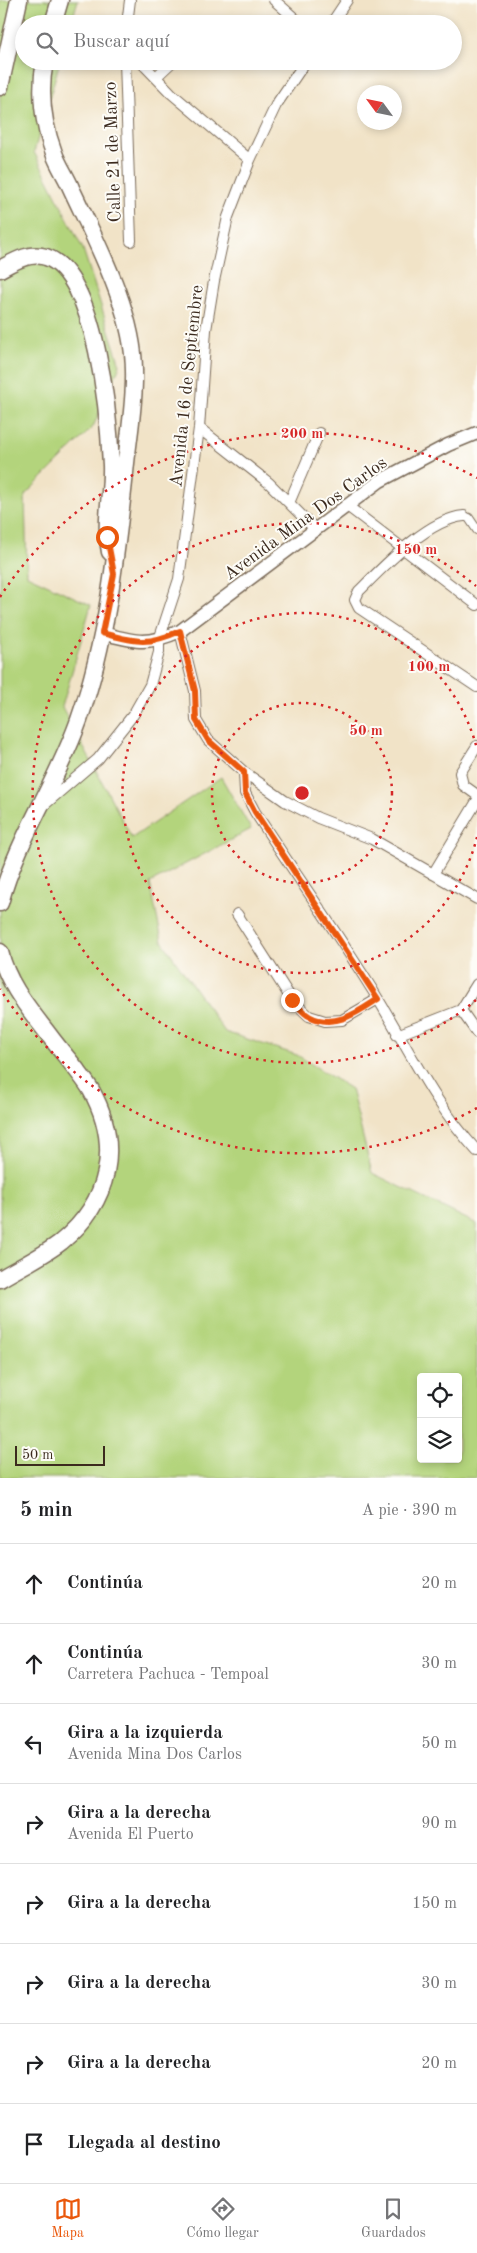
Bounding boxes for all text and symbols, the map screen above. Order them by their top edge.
search box [15,15,462,70]
icon: search [33,29,61,57]
text: Buscar aquí [73,33,169,52]
street label: Calle 21 de Marzo [102,81,124,223]
north arrow [357,85,402,130]
street label: Avenida 16 de Septiembre [167,284,207,488]
text: 200 m [281,427,323,442]
street label: Avenida Mina Dos Carlos [221,454,391,584]
route start [96,526,119,549]
text: 150 m [395,543,437,558]
text: 100 m [408,660,450,675]
text: 50 m [349,724,383,739]
centre of rings [293,784,311,802]
route end [281,989,304,1012]
map controls [417,1373,462,1463]
button: locate [417,1373,462,1418]
button: layers [417,1418,462,1463]
scale bar [15,1443,105,1466]
text: 50 m [22,1448,53,1462]
text: 5 min [20,1500,73,1521]
text: A pie · 390 m [362,1503,457,1519]
icon: ahead [20,1570,48,1598]
text: Continúa [67,1574,143,1593]
text: 20 m [421,1576,457,1592]
text: Continúa [67,1644,143,1663]
icon: ahead [20,1650,48,1678]
text: 30 m [421,1656,457,1672]
text: Carretera Pachuca - Tempoal [67,1667,269,1683]
text: Gira a la izquierda [67,1724,223,1743]
icon: left [20,1730,48,1758]
text: 50 m [421,1736,457,1752]
text: Avenida Mina Dos Carlos [67,1747,242,1763]
text: Gira a la derecha [67,1804,211,1823]
icon: right [20,1810,48,1838]
text: 90 m [421,1816,457,1832]
text: Avenida El Puerto [67,1827,194,1843]
icon: right [20,1890,48,1918]
text: Gira a la derecha [67,1894,211,1913]
text: 150 m [412,1896,457,1912]
icon: right [20,1970,48,1998]
text: Gira a la derecha [67,1974,211,1993]
text: 30 m [421,1976,457,1992]
icon: right [20,2050,48,2078]
text: Gira a la derecha [67,2054,211,2073]
text: 20 m [421,2056,457,2072]
icon: arrive [20,2130,48,2158]
text: Llegada al destino [67,2134,221,2153]
tab: Mapa [51,2195,84,2242]
tab: Cómo llegar [186,2195,259,2242]
tab: Guardados [361,2195,426,2242]

